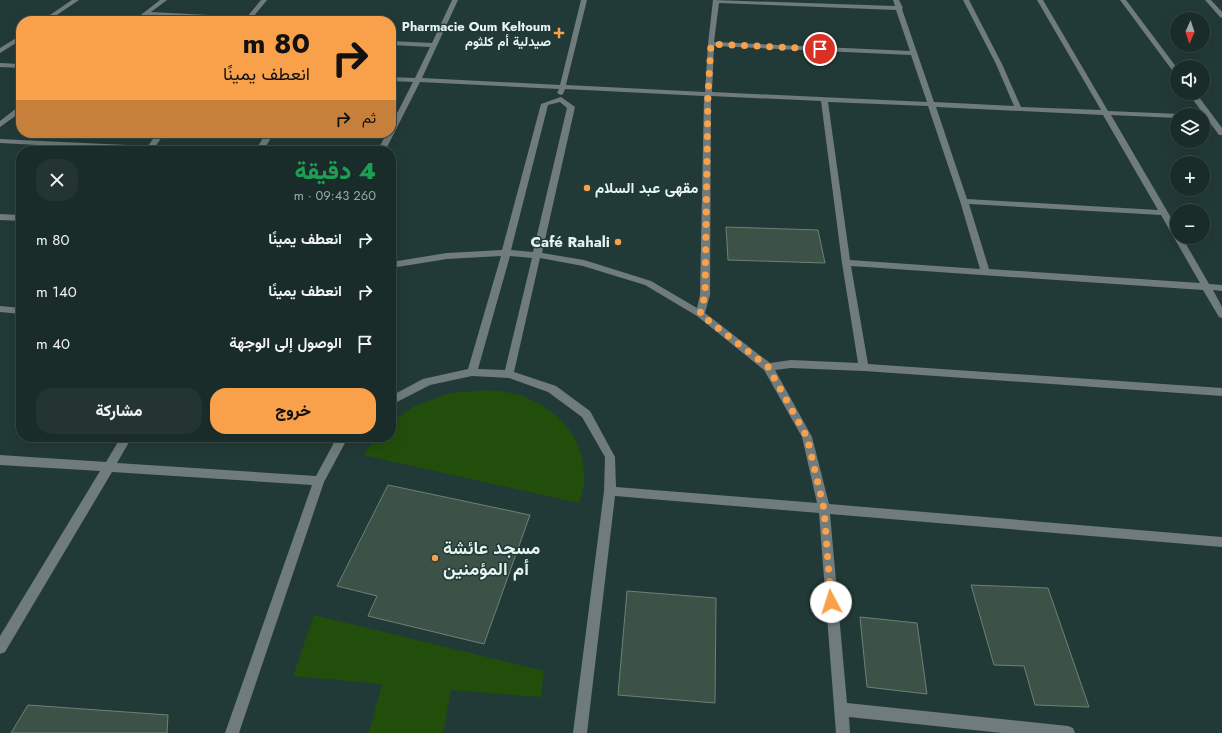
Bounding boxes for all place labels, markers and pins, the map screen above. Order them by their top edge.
place label: Pharmacie Oum Keltoum صيدلية أم كلثوم [402,17,551,51]
marker: Pharmacie Oum Keltoum صيدلية أم كلثوم [554,28,564,38]
pin [803,32,837,66]
place label: مقهى عبد السلام [595,177,698,199]
marker: مقهى عبد السلام [582,183,592,193]
place label: Café Rahali [531,231,610,253]
marker: Café Rahali [613,237,623,247]
place label: مسجد عائشة أم المؤمنين [443,535,541,582]
marker: مسجد عائشة أم المؤمنين [430,553,440,563]

